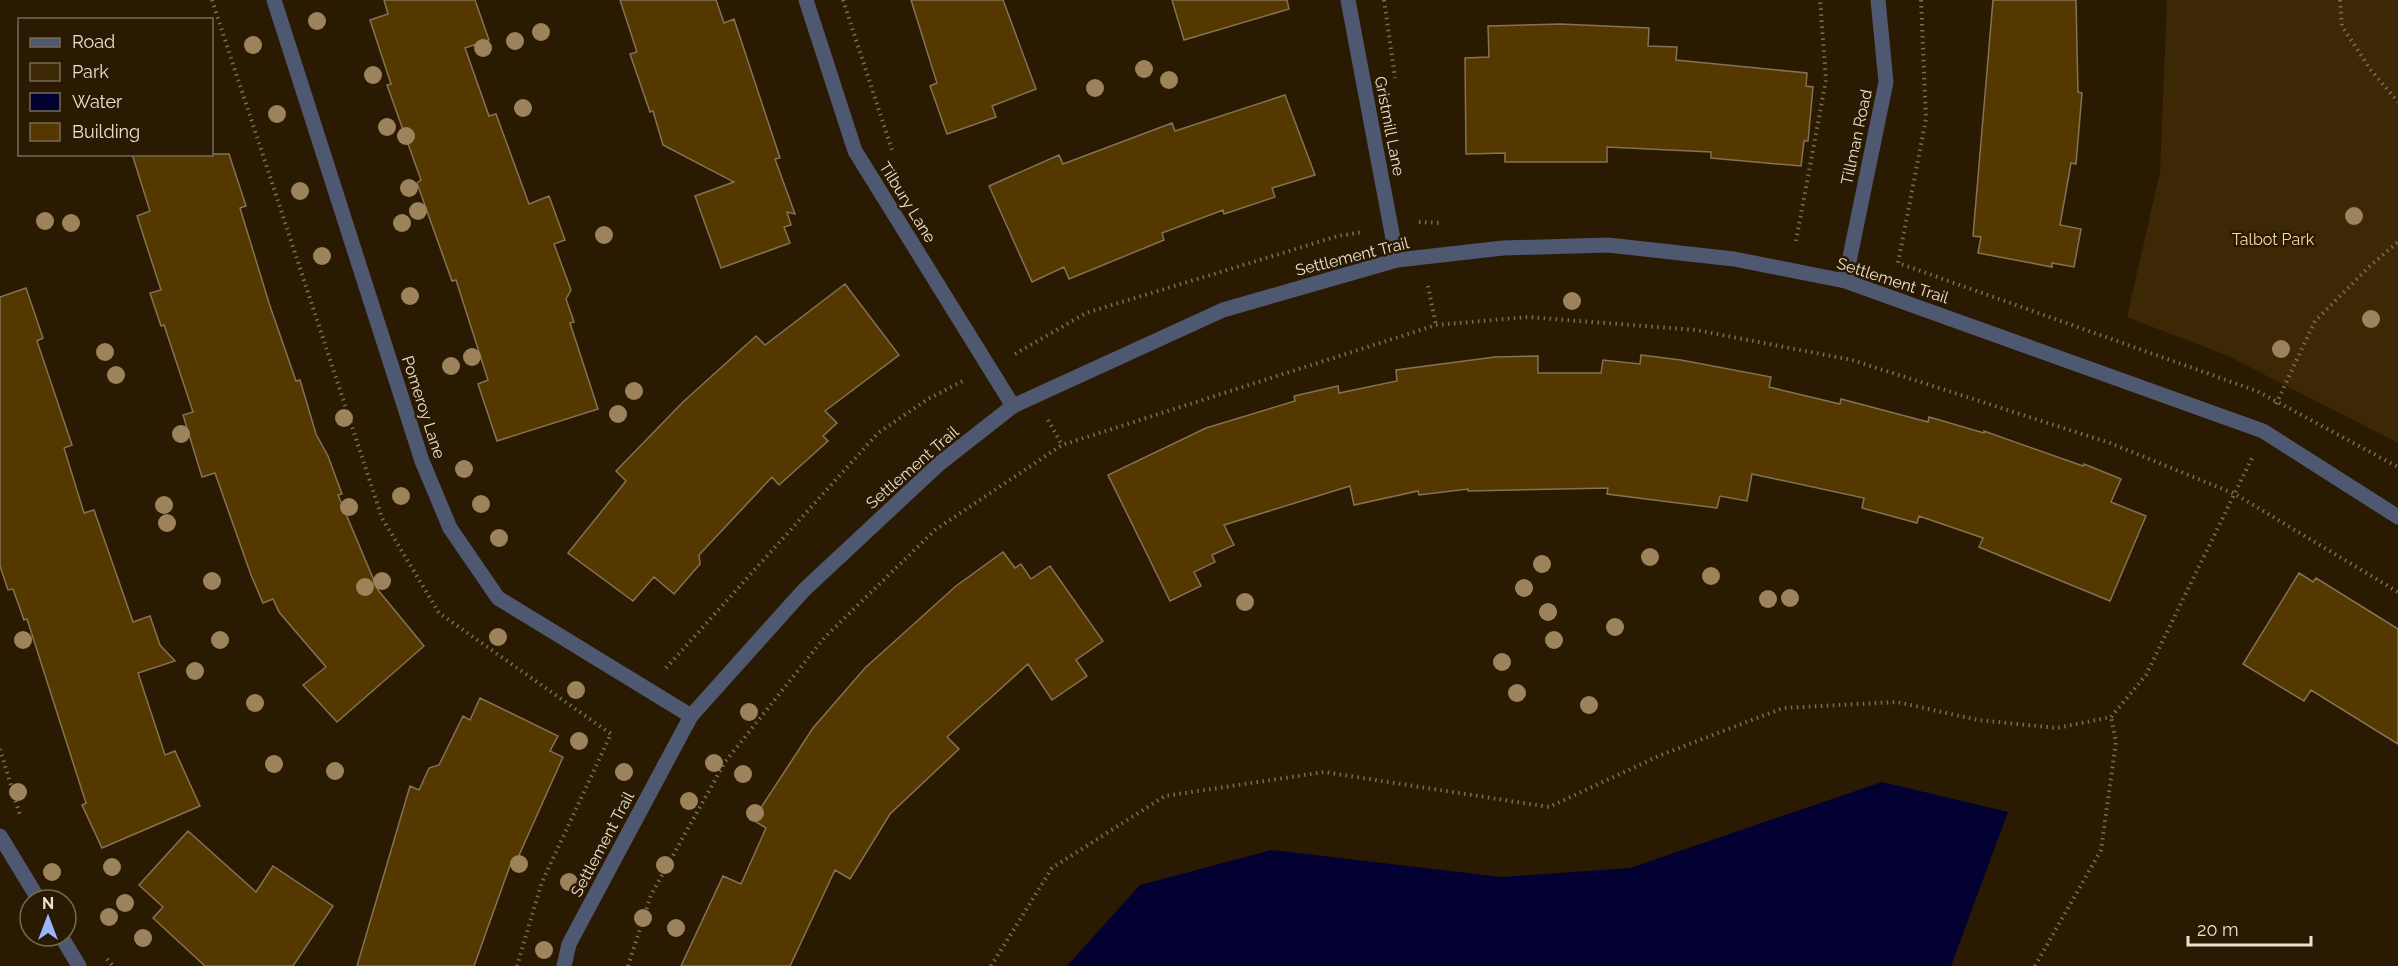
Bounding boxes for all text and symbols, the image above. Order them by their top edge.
legend [18,18,213,156]
text: Road [72,31,115,52]
text: Park [72,61,109,82]
street label: Gristmill Lane [1371,75,1408,177]
street label: Tillman Road [1837,88,1876,187]
text: Water [72,91,123,112]
text: Building [72,121,140,142]
street label: Tilbury Lane [875,158,940,246]
park label: Talbot Park [2232,230,2315,249]
street label: Settlement Trail [1293,233,1411,280]
street label: Settlement Trail [1835,253,1952,308]
street label: Pomeroy Lane [398,353,449,461]
street label: Settlement Trail [862,422,963,513]
street label: Settlement Trail [567,788,638,900]
north arrow [18,888,78,948]
text: N [42,894,54,913]
scale bar [2188,909,2311,947]
text: 20 m [2197,919,2239,940]

